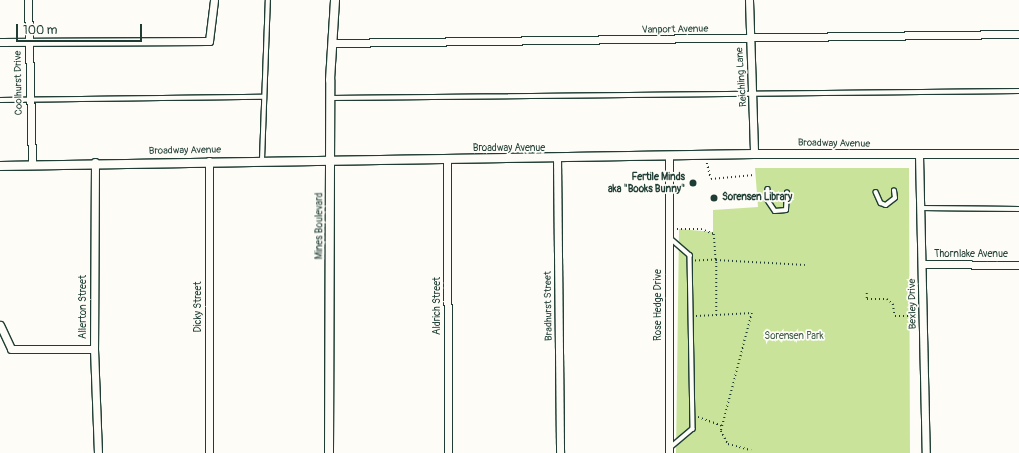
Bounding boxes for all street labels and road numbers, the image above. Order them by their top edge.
street label: Vanport Avenue [642,23,708,37]
street label: Reichling Lane [734,47,750,107]
street label: Coolhurst Drive [12,51,26,115]
street label: Broadway Avenue [798,137,870,151]
street label: Broadway Avenue [473,143,545,155]
street label: Broadway Avenue [149,144,221,158]
street label: Mines Boulevard [314,193,326,259]
street label: Thornlake Avenue [934,249,1008,261]
street label: Rose Hedge Drive [653,269,665,341]
street label: Bradhurst Street [542,271,556,341]
street label: Allerton Street [78,275,90,339]
street label: Aldrich Street [432,277,444,335]
street label: Bexley Drive [907,279,919,329]
street label: Dicky Street [193,282,205,332]

